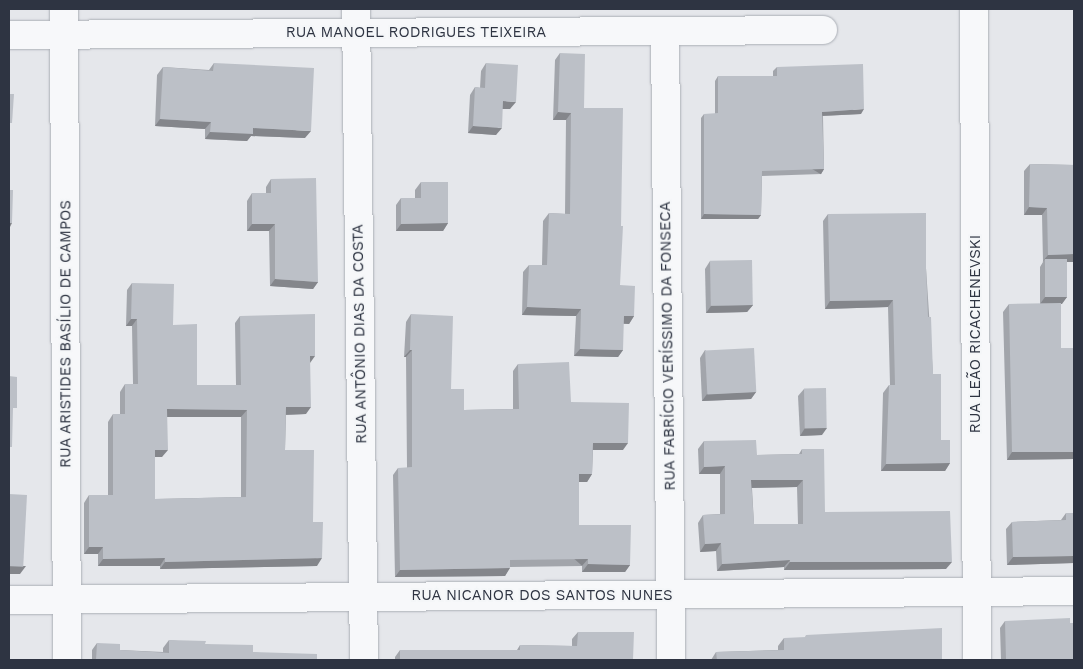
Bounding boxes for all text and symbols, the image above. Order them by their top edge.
street label: RUA MANOEL RODRIGUES TEIXEIRA [285,24,547,42]
street label: RUA ARISTIDES BASÍLIO DE CAMPOS [57,199,75,469]
street label: RUA FABRÍCIO VERÍSSIMO DA FONSECA [656,200,680,492]
street label: RUA ANTÔNIO DIAS DA COSTA [349,223,371,445]
street label: RUA LEÃO RICACHENEVSKI [967,235,985,433]
street label: RUA NICANOR DOS SANTOS NUNES [411,587,673,605]

